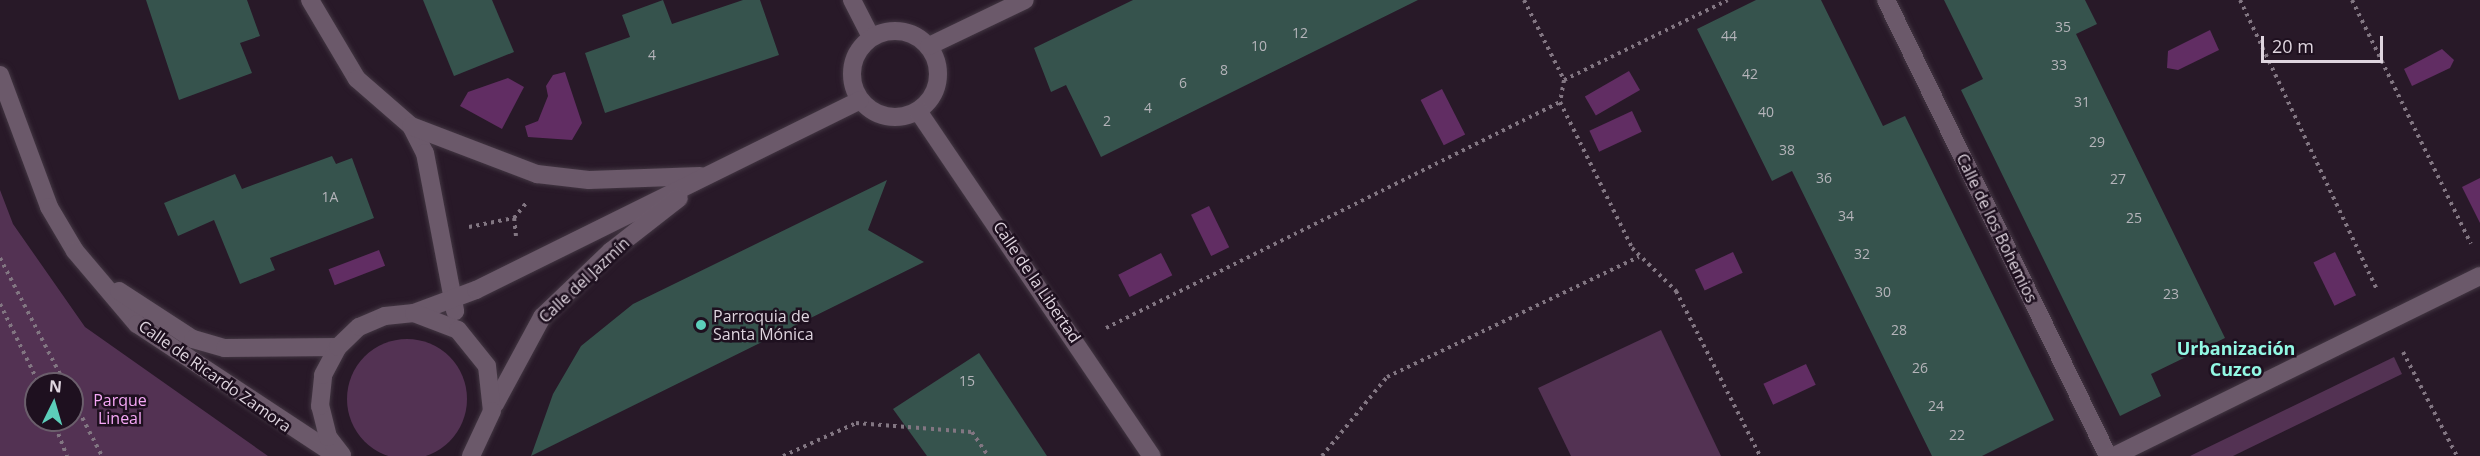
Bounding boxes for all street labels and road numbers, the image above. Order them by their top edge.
street label: Calle de los Bohemios [1953,150,2041,306]
street label: Calle de la Libertad [989,218,1085,346]
street label: Calle del Jazmín [535,233,633,327]
street label: Calle de Ricardo Zamora [135,316,295,436]

